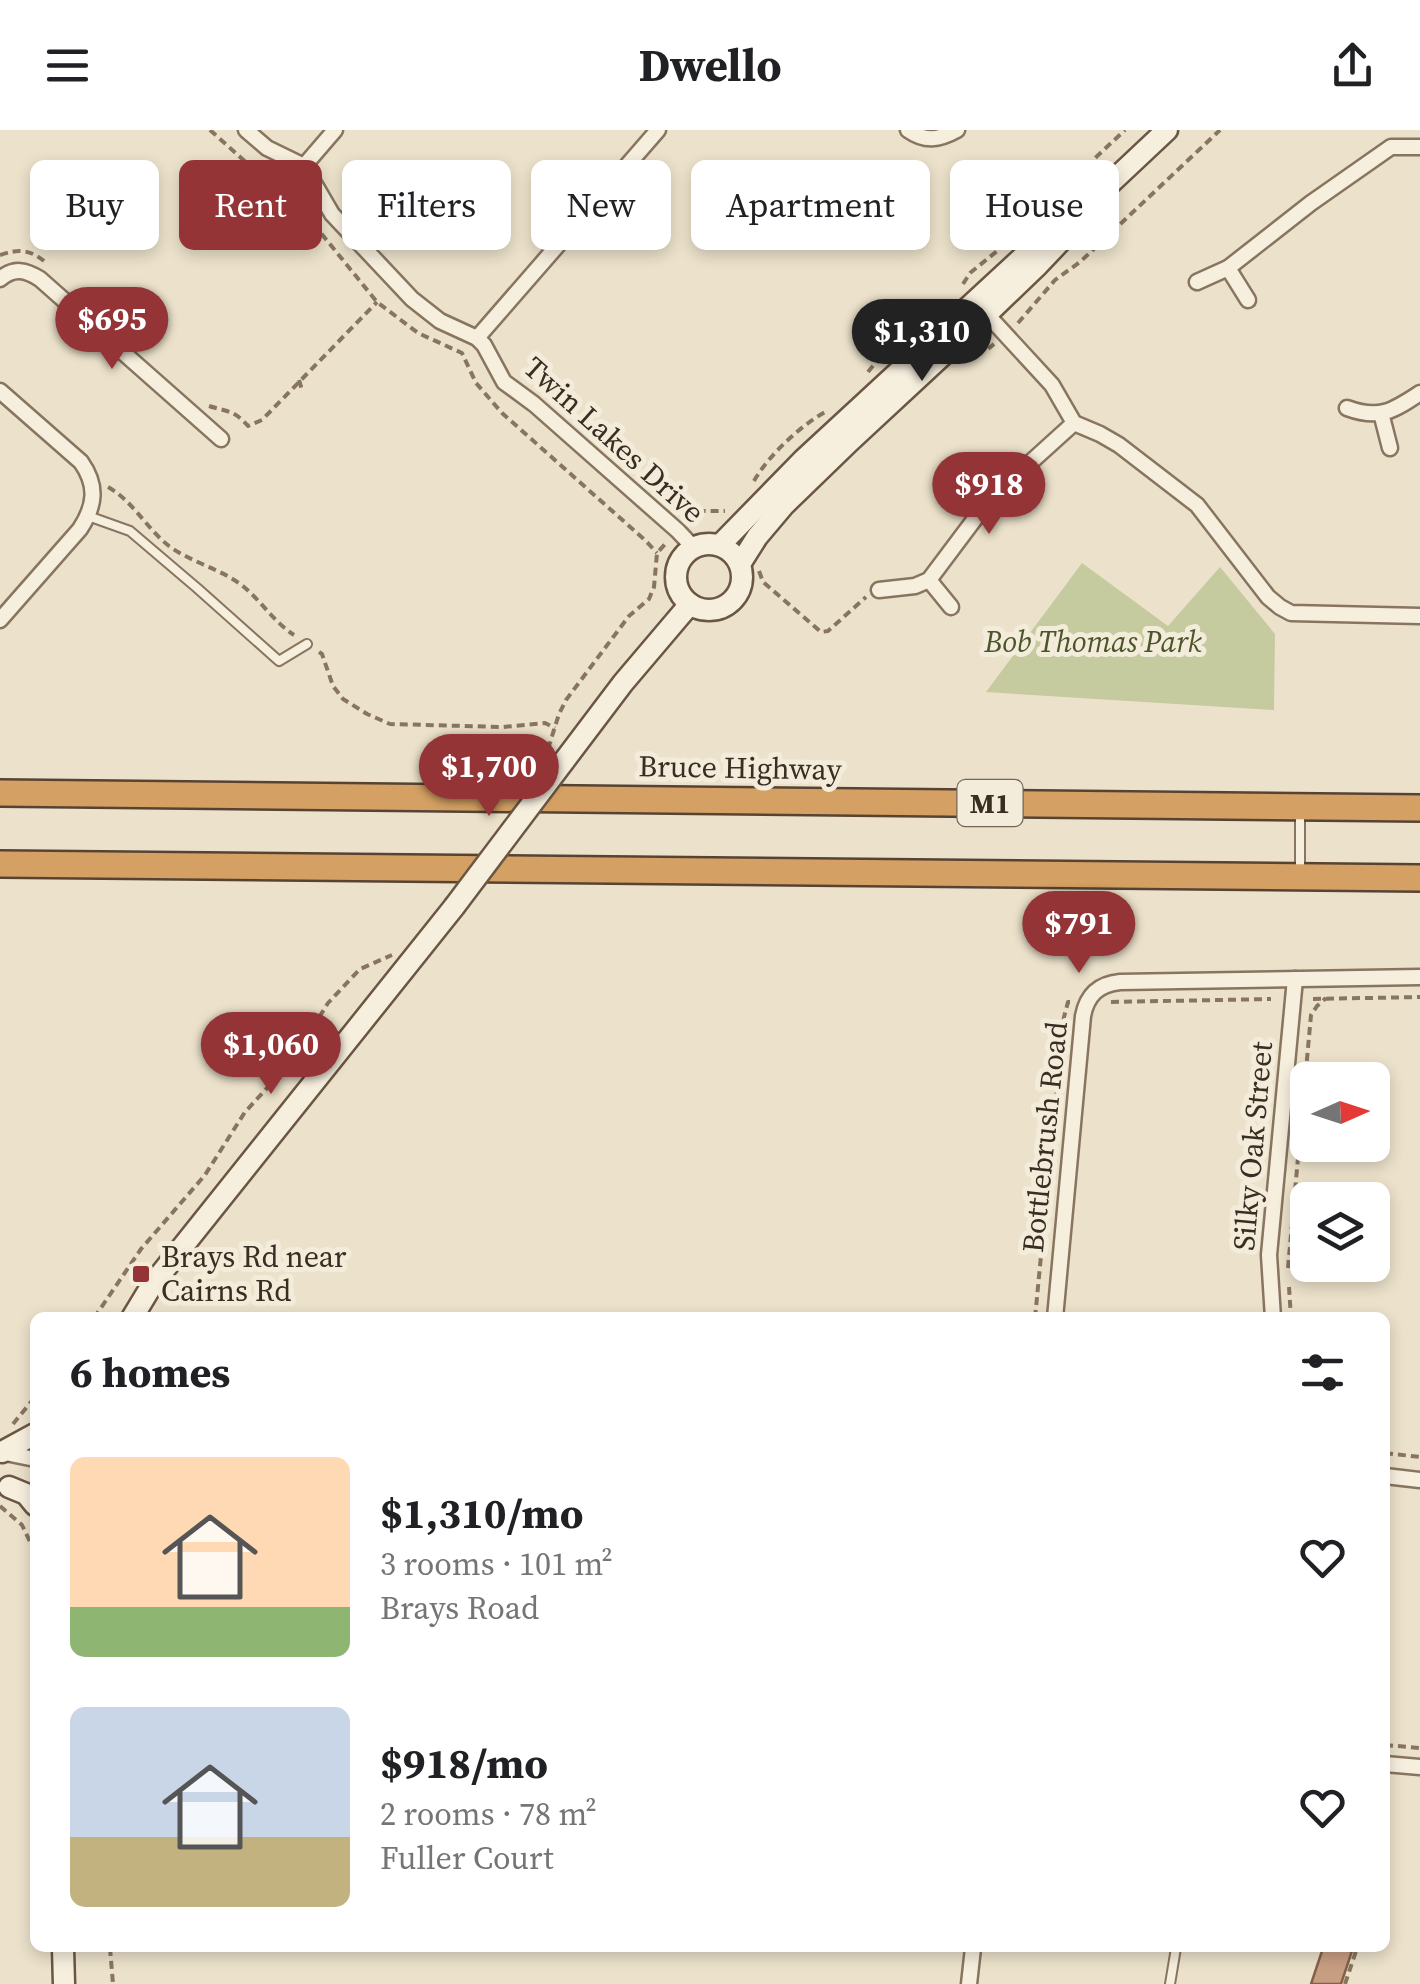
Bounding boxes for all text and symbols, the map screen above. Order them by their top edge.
text: Dwello [638,34,782,96]
icon: menu [40,38,95,93]
icon: share [1325,38,1380,93]
chip: Buy [30,160,159,250]
chip: Rent [179,160,322,250]
chip: Filters [342,160,511,250]
chip: New [531,160,671,250]
chip: Apartment [691,160,930,250]
chip: House [950,160,1119,250]
pin: $695 [53,287,171,372]
text: $695 [77,297,147,341]
pin: $1,310 [841,299,1003,384]
text: $1,310 [874,309,970,353]
street label: Twin Lakes Drive [515,347,714,532]
pin: $918 [930,452,1048,537]
text: $918 [954,462,1024,506]
park label: Bob Thomas Park [983,621,1203,662]
pin: $1,700 [408,734,570,819]
text: $1,700 [441,744,537,788]
street label: Bruce Highway [638,745,843,790]
road number: M1 [958,780,1022,826]
pin: $791 [1020,891,1138,976]
text: $791 [1044,901,1114,945]
pin: $1,060 [190,1012,352,1097]
street label: Bottlebrush Road [1012,1019,1077,1254]
text: $1,060 [223,1022,319,1066]
street label: Silky Oak Street [1223,1040,1282,1252]
north arrow [1290,1062,1390,1162]
map controls [1290,1062,1390,1282]
button: layers [1290,1182,1390,1282]
place label: Brays Rd near Cairns Rd [161,1236,347,1311]
marker: Brays Rd near Cairns Rd [130,1263,152,1285]
text: 6 homes [70,1343,230,1401]
icon: filters [1295,1345,1350,1400]
text: $1,310/mo [380,1484,583,1542]
icon: home [150,1497,270,1617]
icon: heart [1295,1530,1350,1585]
text: 3 rooms · 101 m² [380,1542,613,1586]
text: Brays Road [380,1586,539,1630]
text: $918/mo [380,1734,548,1792]
icon: home [150,1747,270,1867]
icon: heart [1295,1780,1350,1835]
text: 2 rooms · 78 m² [380,1792,597,1836]
text: Fuller Court [380,1836,554,1880]

